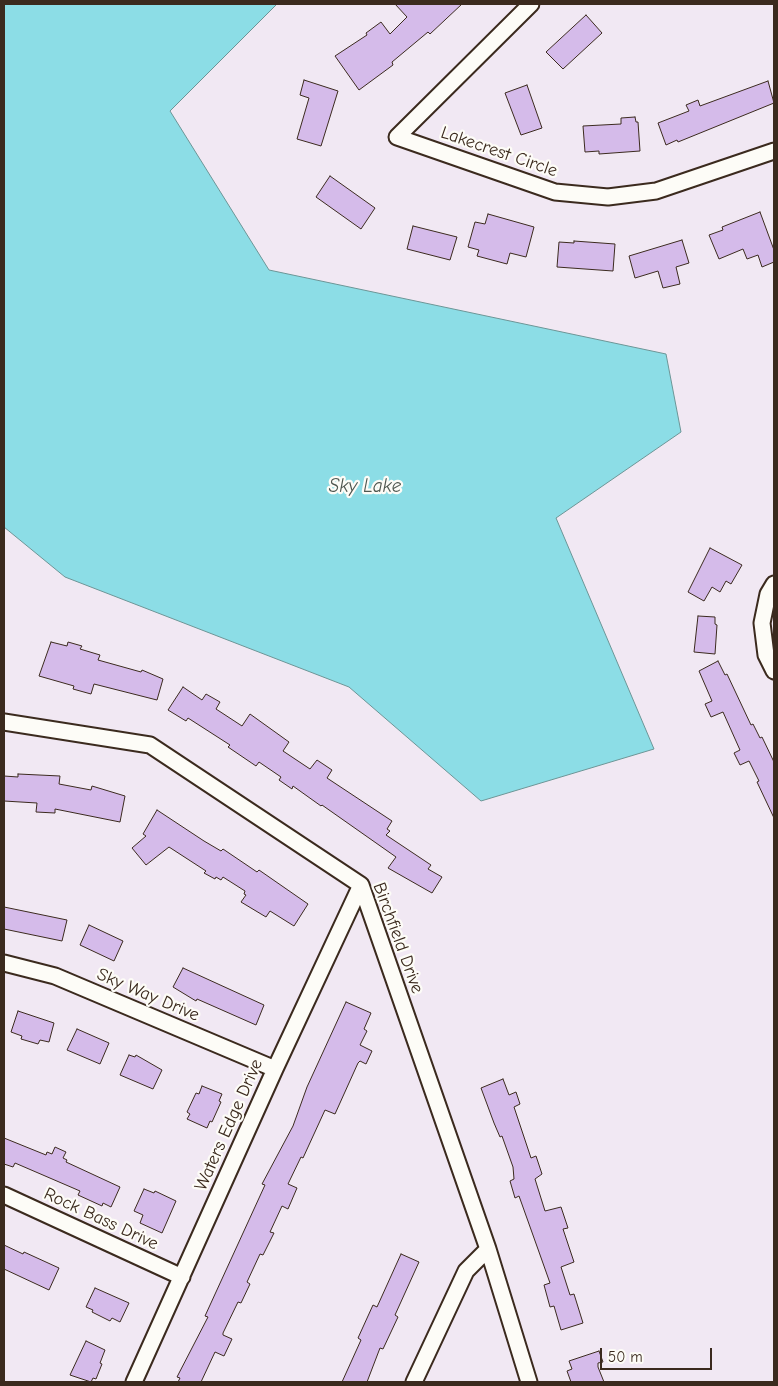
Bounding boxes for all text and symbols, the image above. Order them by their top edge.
street label: Lakecrest Circle [438,122,560,182]
water label: Sky Lake [329,476,401,498]
street label: Birchfield Drive [368,880,428,996]
street label: Sky Way Drive [94,964,202,1026]
street label: Waters Edge Drive [190,1056,268,1194]
street label: Rock Bass Drive [40,1183,162,1255]
scale bar [603,1338,716,1370]
text: 50 m [608,1348,643,1366]

